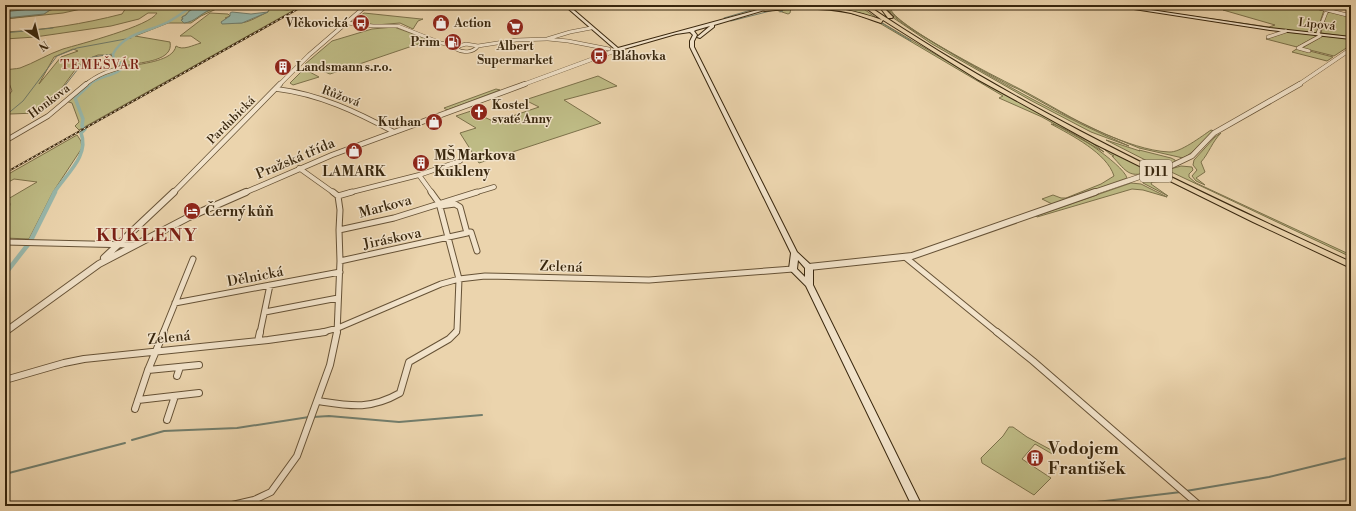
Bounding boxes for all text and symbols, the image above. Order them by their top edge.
bus stop icon: Vlčkovická [351,13,371,33]
shop icon: Action [431,13,451,33]
street label: Lipová [1298,15,1337,34]
place label: Vlčkovická [285,16,349,31]
place label: Action [453,16,492,31]
supermarket icon: Albert Supermarket [505,17,525,37]
north arrow [18,18,58,58]
fuel station icon: Prim [443,32,463,52]
place label: Prim [410,35,440,50]
text: N [35,37,51,54]
place label: Albert Supermarket [477,39,554,68]
bus stop icon: Bláhovka [589,46,609,66]
place label: Bláhovka [612,49,666,64]
district label: TEMEŠVÁR [60,56,140,73]
building icon: Landsmann s.r.o. [273,57,293,77]
place label: Landsmann s.r.o. [296,60,392,75]
street label: Honkova [26,80,74,122]
street label: Růžová [320,83,363,111]
street label: Pardubická [204,92,259,148]
place label: Kostel svaté Anny [492,98,553,127]
church icon: Kostel svaté Anny [469,102,489,122]
shop icon: Kuthan [424,112,444,132]
place label: Kuthan [378,115,422,130]
street label: Pražská třída [253,134,338,184]
shop icon: LAMARK [344,141,364,161]
place label: MŠ Markova Kukleny [434,145,516,181]
building icon: MŠ Markova Kukleny [411,153,431,173]
road number: D11 [1140,160,1172,182]
place label: LAMARK [322,163,386,181]
street label: Markova [357,191,415,223]
hotel icon: Černý kůň [182,201,202,221]
place label: Černý kůň [205,201,274,221]
district label: KUKLENY [96,224,198,247]
street label: Jiráskova [361,224,424,254]
street label: Zelená [539,257,584,277]
street label: Dělnická [226,263,286,291]
street label: Zelená [147,327,192,349]
place label: Vodojem František [1047,438,1126,480]
building icon: Vodojem František [1025,448,1045,468]

